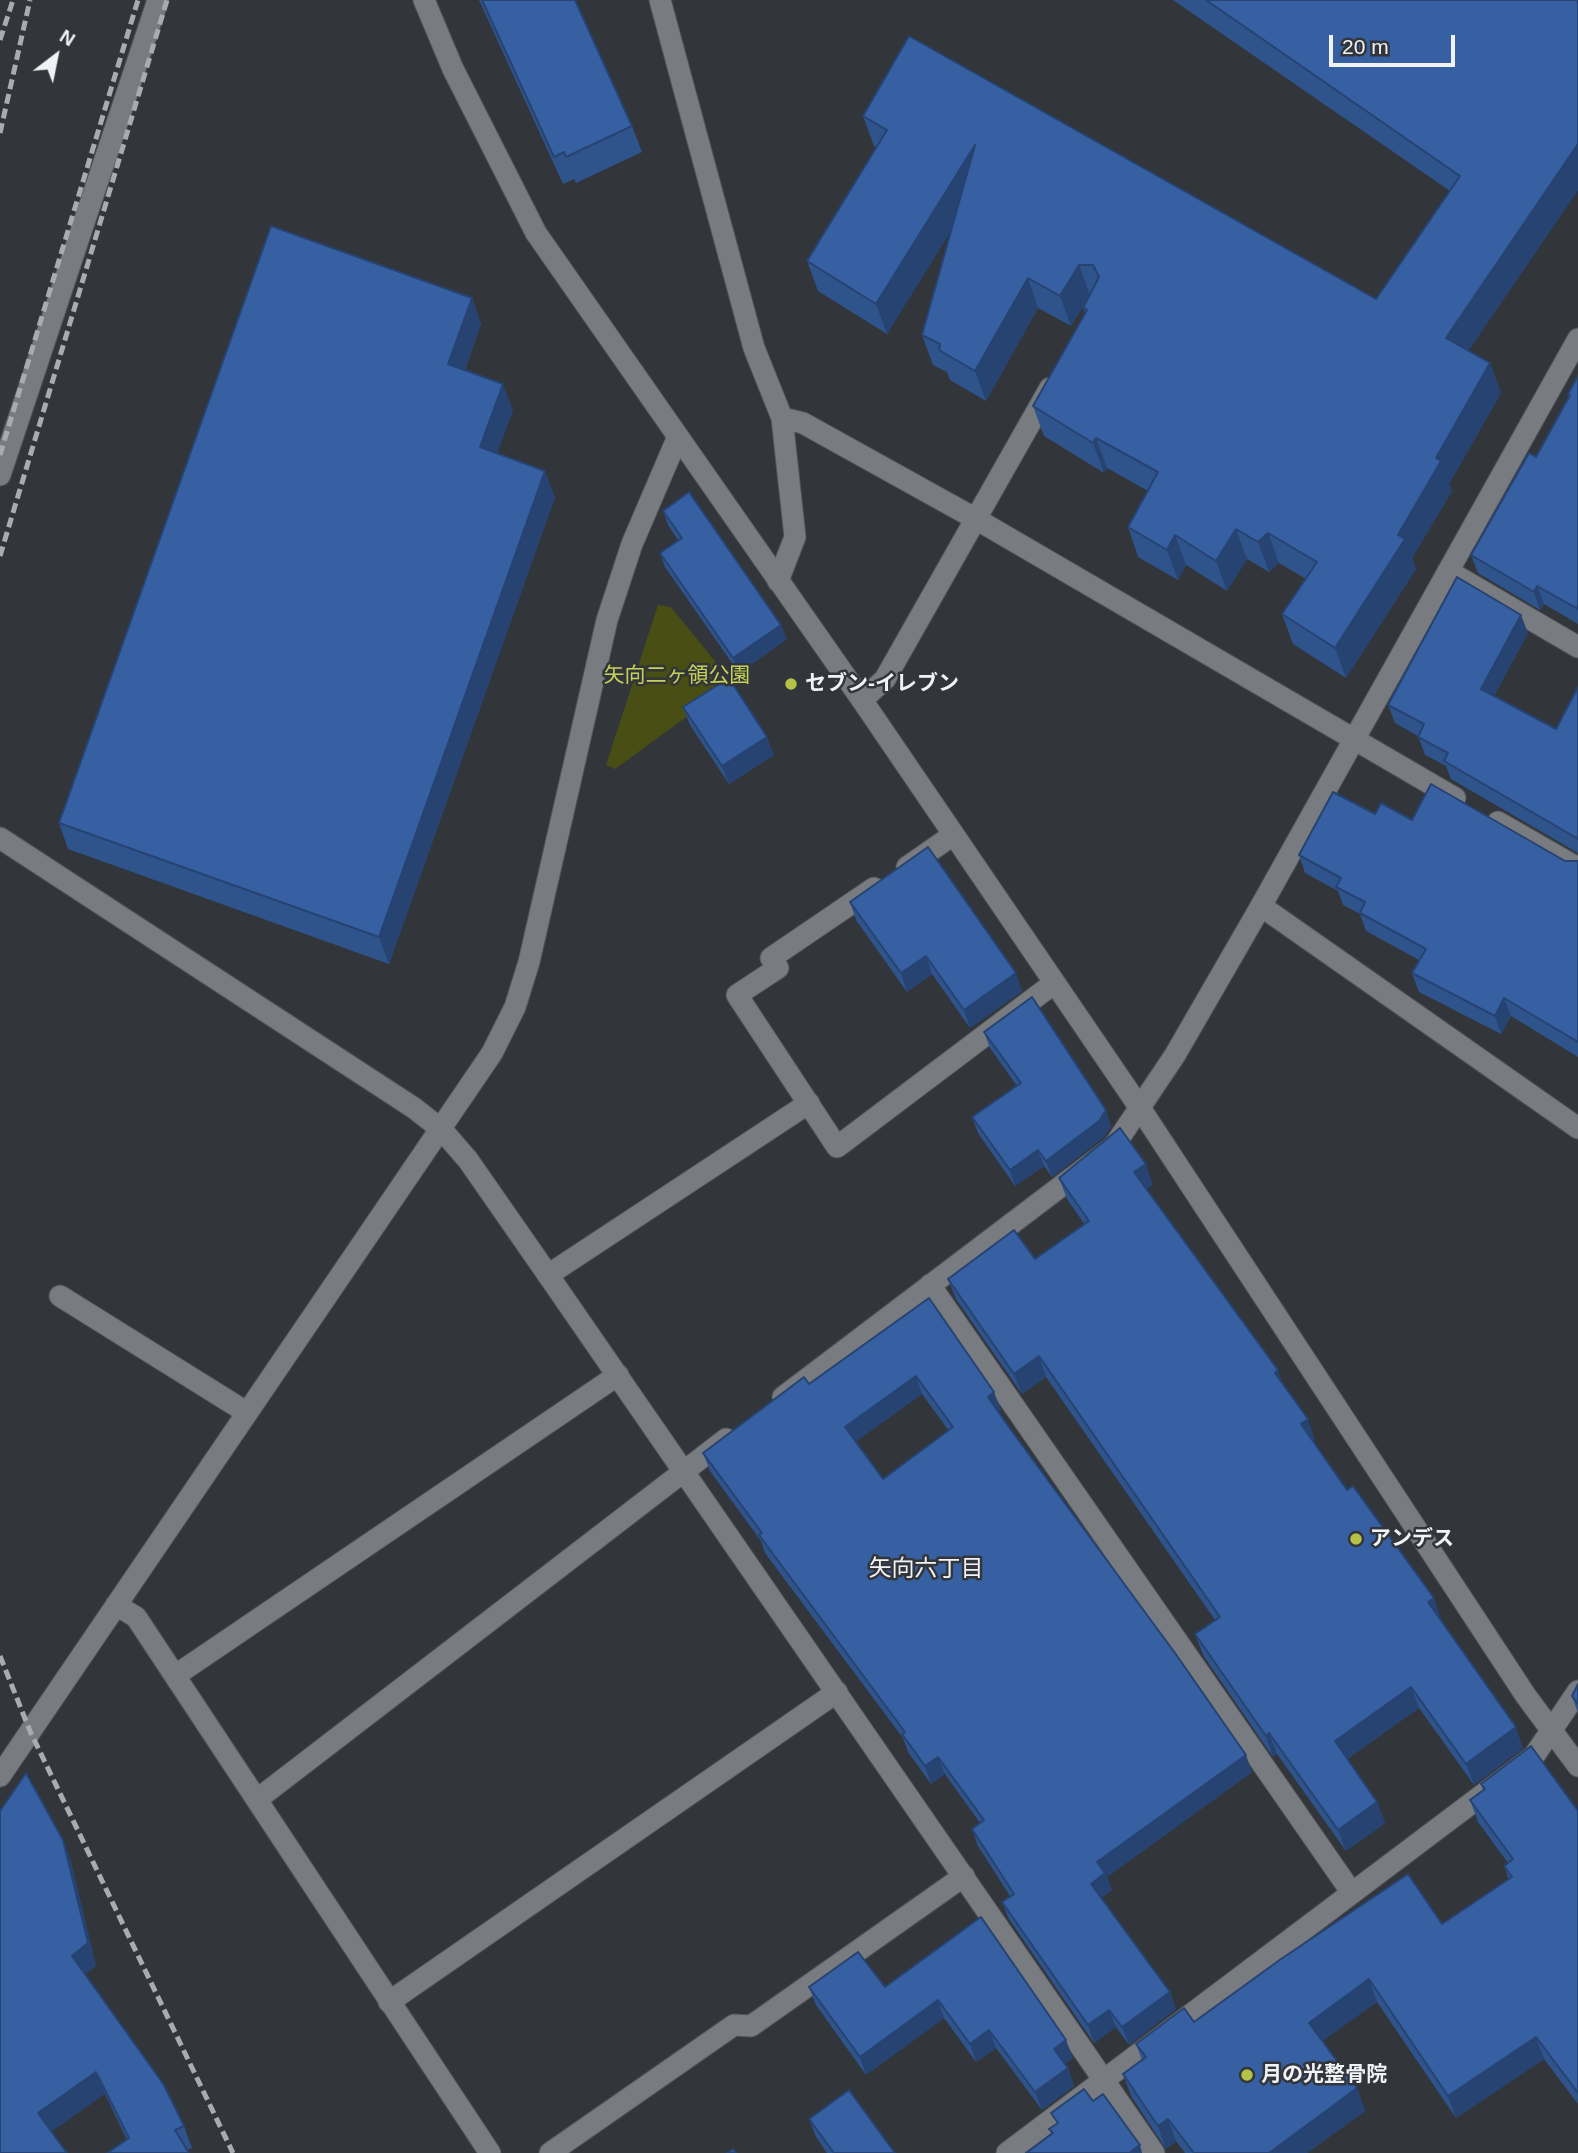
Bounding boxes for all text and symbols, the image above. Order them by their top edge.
north arrow [21,21,91,91]
scale bar [1333,21,1459,65]
text: N [56,25,79,50]
text: 20 m [1342,35,1389,58]
park label: 矢向二ヶ領公園 [604,663,750,689]
place label: セブン-イレブン [805,671,959,697]
marker: セブン-イレブン [783,676,799,692]
place label: アンデス [1370,1526,1454,1552]
marker: アンデス [1348,1531,1364,1547]
district label: 矢向六丁目 [869,1556,983,1584]
place label: 月の光整骨院 [1261,2062,1387,2088]
marker: 月の光整骨院 [1239,2067,1255,2083]

